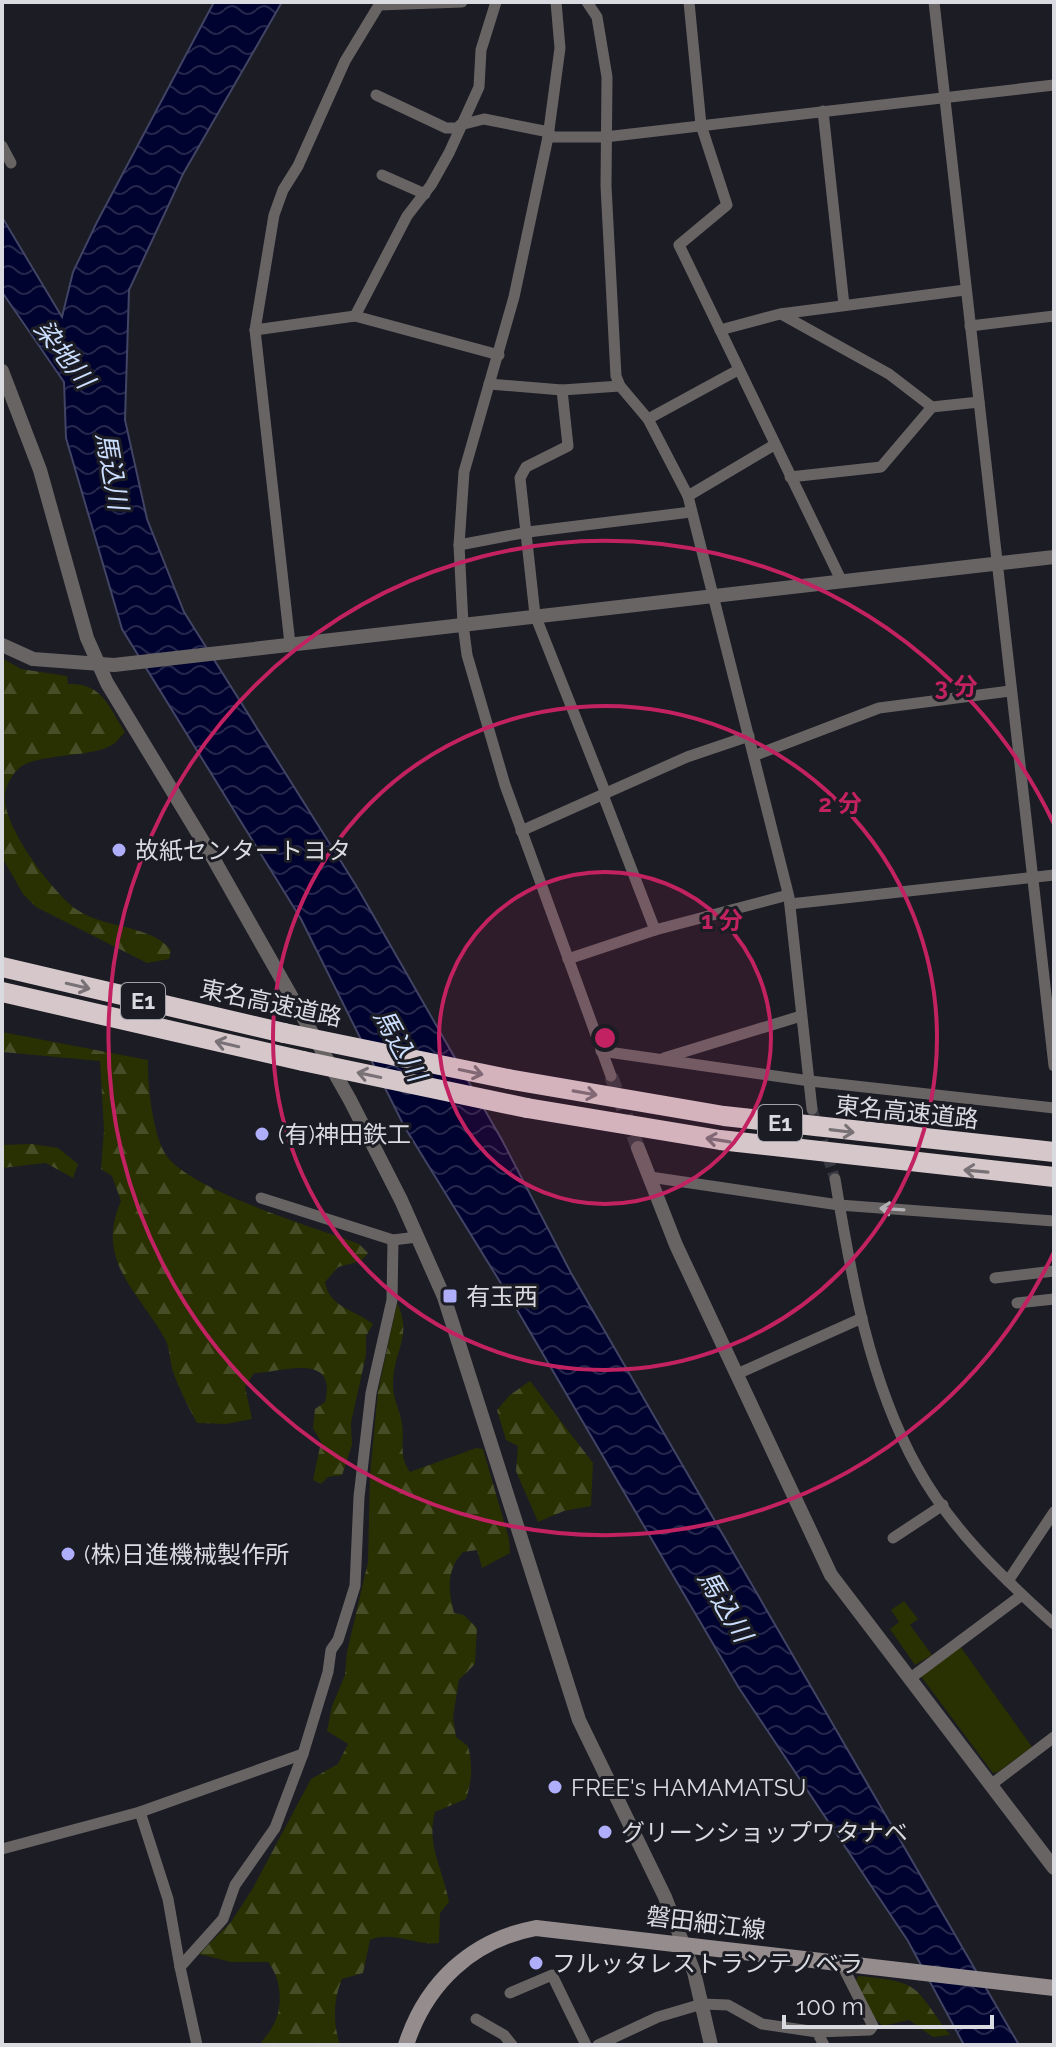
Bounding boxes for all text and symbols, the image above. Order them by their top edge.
water label: 染地川 [28,314,102,396]
water label: 馬込川 [90,430,134,515]
text: 3 分 [934,672,978,701]
text: 2 分 [818,789,862,818]
place label: 故紙センタートヨタ [135,836,351,865]
marker: 故紙センタートヨタ [110,841,128,859]
text: 1 分 [701,906,743,935]
street label: 東名高速道路 [198,974,344,1032]
one-way arrow [64,979,90,994]
road number: E1 [121,983,165,1019]
water label: 馬込川 [368,1004,433,1089]
centre of rings [591,1024,619,1052]
one-way arrow [215,1036,241,1051]
one-way arrow [457,1065,483,1080]
one-way arrow [356,1067,382,1082]
one-way arrow [572,1086,597,1101]
street label: 東名高速道路 [834,1090,980,1134]
road number: E1 [758,1105,802,1141]
place label: (有)神田鉄工 [278,1120,411,1149]
one-way arrow [828,1124,855,1139]
marker: (有)神田鉄工 [253,1125,271,1143]
one-way arrow [706,1132,731,1147]
one-way arrow [963,1163,990,1178]
one-way arrow [879,1201,906,1216]
place label: 有玉西 [466,1282,538,1311]
marker: 有玉西 [441,1287,459,1305]
place label: (株)日進機械製作所 [84,1540,289,1569]
marker: (株)日進機械製作所 [59,1545,77,1563]
water label: 馬込川 [692,1565,759,1650]
place label: FREE's HAMAMATSU [571,1773,806,1802]
marker: FREE's HAMAMATSU [546,1778,564,1796]
place label: グリーンショップワタナベ [621,1818,908,1847]
marker: グリーンショップワタナベ [596,1823,614,1841]
street label: 磐田細江線 [645,1901,767,1945]
place label: フルッタレストランテノベラ [552,1949,863,1978]
marker: フルッタレストランテノベラ [527,1954,545,1972]
scale bar [784,1979,992,2029]
text: 100 m [796,1992,864,2021]

